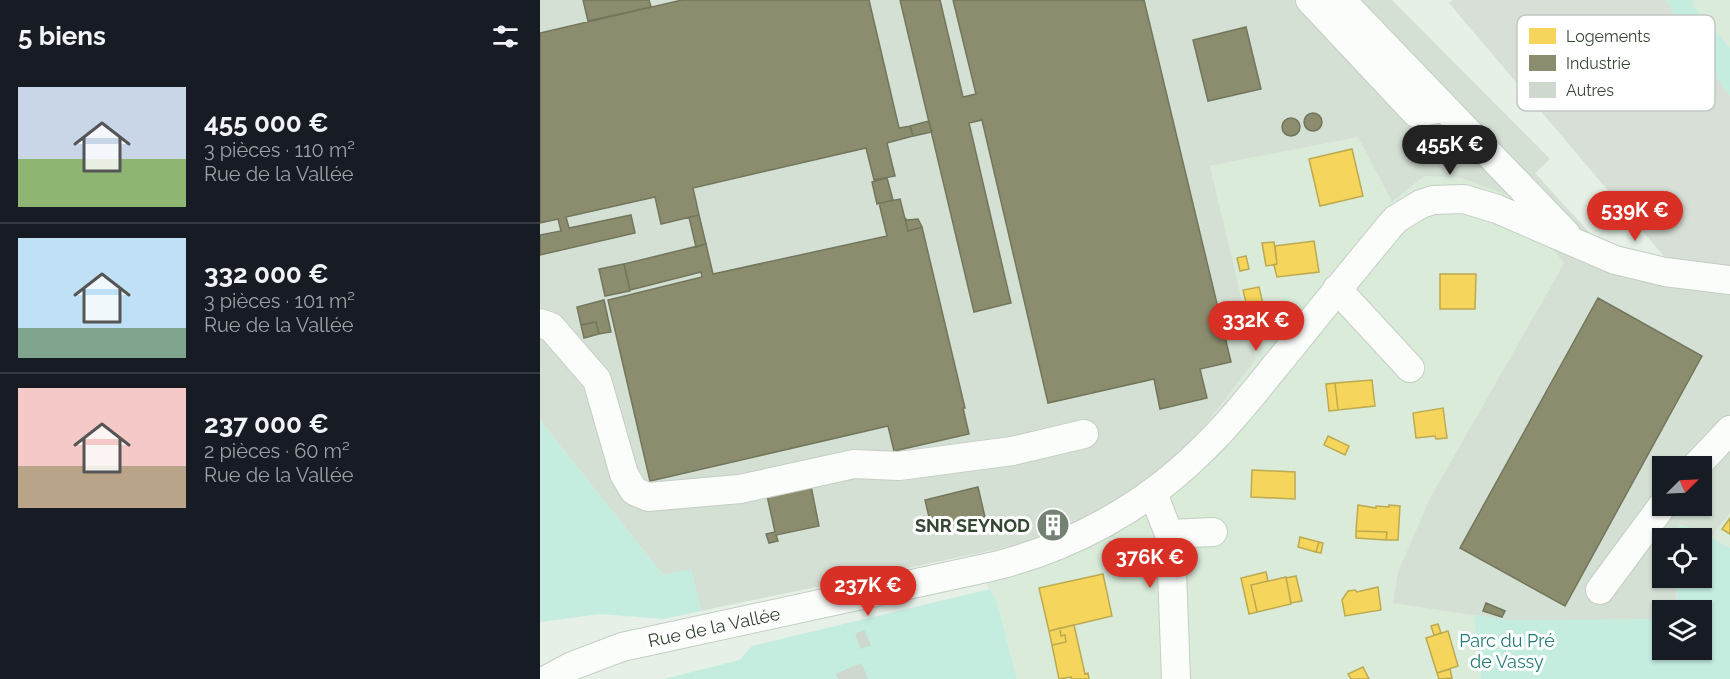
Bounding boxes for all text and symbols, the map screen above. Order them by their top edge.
legend [1517,15,1715,111]
icon: filters [489,20,522,53]
text: 5 biens [18,21,106,51]
text: Logements [1566,27,1651,46]
text: Industrie [1566,54,1630,73]
text: Autres [1566,81,1614,100]
text: 455 000 € [204,108,329,138]
icon: home [66,111,138,183]
pin: 455K € [1401,125,1499,176]
text: 455K € [1416,132,1484,156]
text: 3 pièces · 110 m² [204,138,355,162]
text: Rue de la Vallée [204,162,353,186]
pin: 539K € [1586,191,1684,242]
text: 539K € [1601,198,1669,222]
text: 332 000 € [204,259,329,289]
icon: home [66,262,138,334]
text: 3 pièces · 101 m² [204,289,355,313]
pin: 332K € [1207,301,1305,352]
text: 332K € [1222,308,1290,332]
text: Rue de la Vallée [204,313,353,337]
text: 237 000 € [204,409,329,439]
icon: home [66,412,138,484]
text: 2 pièces · 60 m² [204,439,350,463]
north arrow [1652,456,1712,516]
map controls [1652,456,1712,660]
text: Rue de la Vallée [204,463,353,487]
building icon: SNR SEYNOD [1035,507,1071,543]
place label: SNR SEYNOD [915,515,1030,536]
button: locate [1652,528,1712,588]
pin: 376K € [1101,538,1199,589]
text: 376K € [1116,545,1184,569]
pin: 237K € [819,566,917,617]
text: 237K € [834,573,902,597]
button: layers [1652,600,1712,660]
street label: Rue de la Vallée [646,603,782,651]
park label: Parc du Pré de Vassy [1459,630,1555,672]

